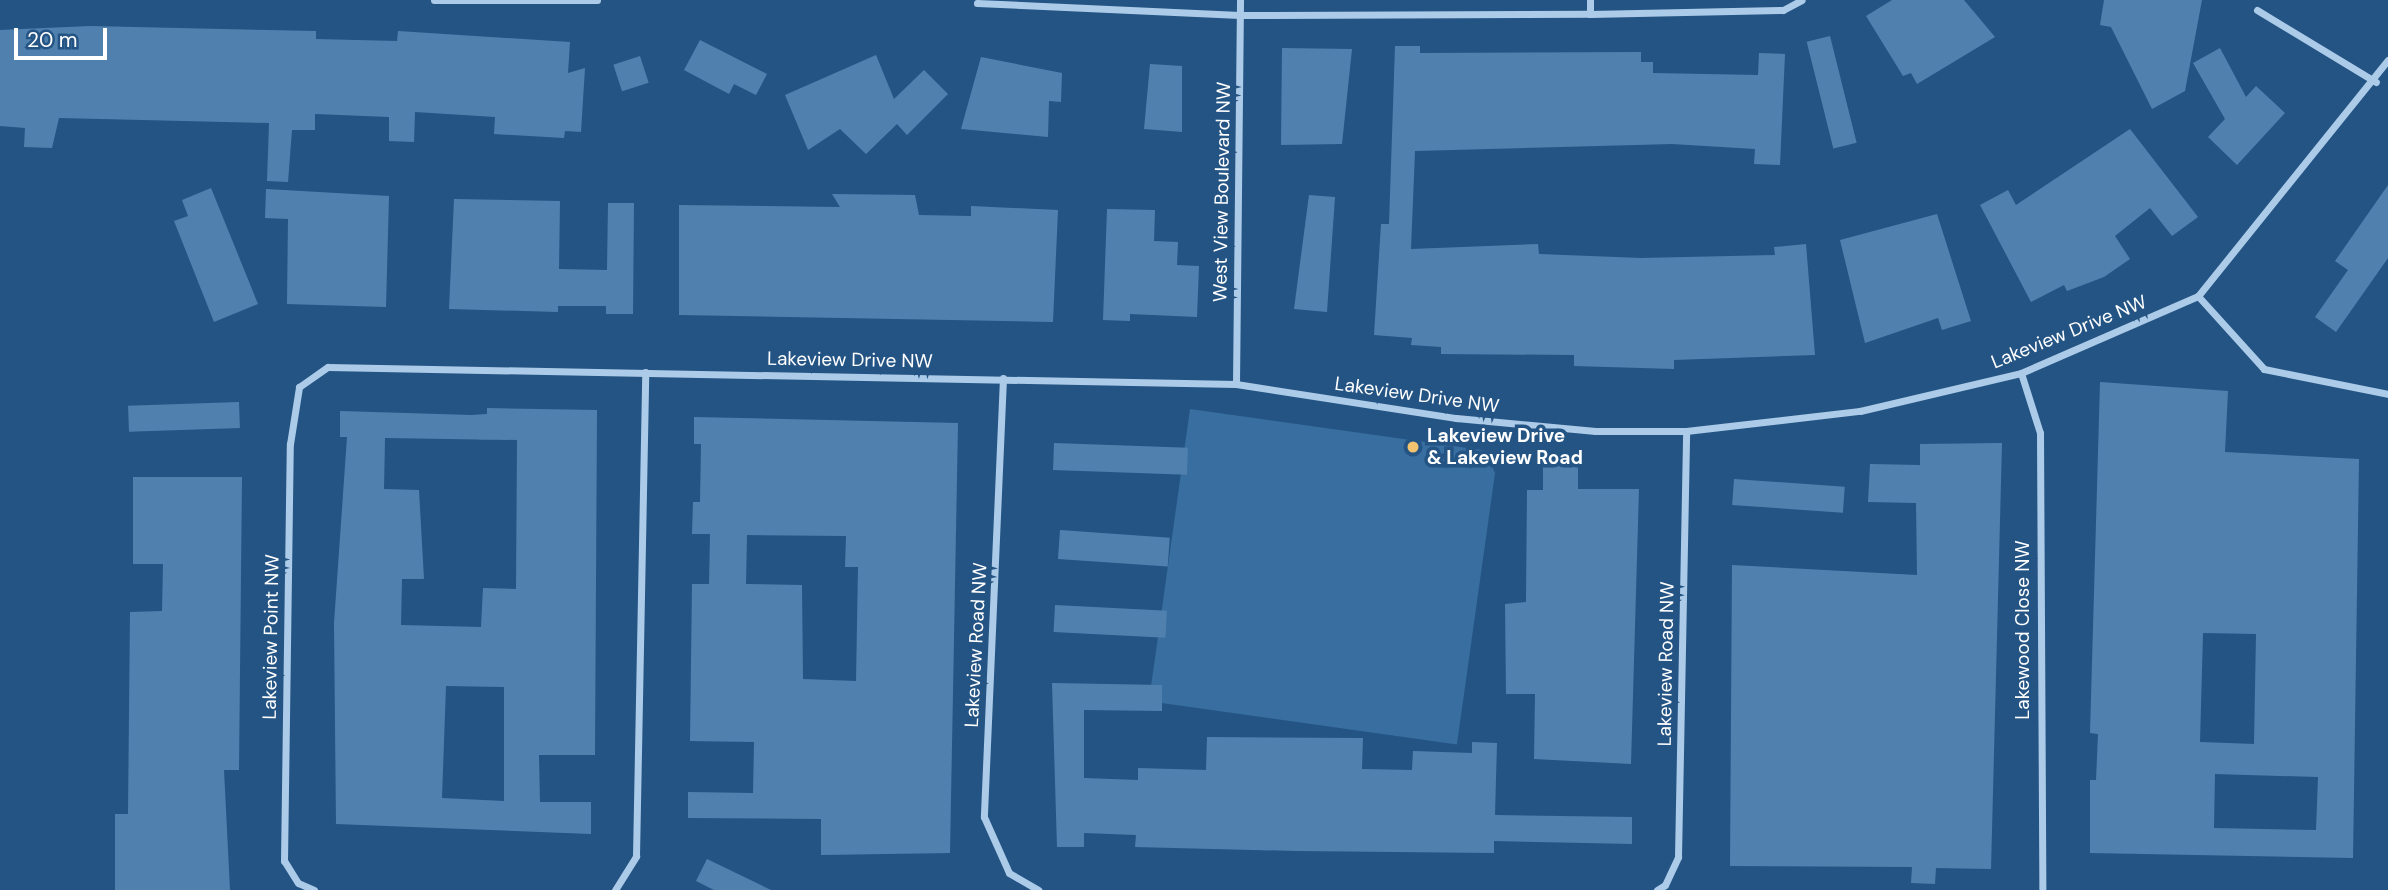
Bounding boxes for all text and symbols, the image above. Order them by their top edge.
scale bar [18,14,110,58]
text: 20 m [27,26,78,54]
street label: West View Boulevard NW [1209,82,1235,302]
street label: Lakeview Drive NW [1988,290,2150,374]
street label: Lakeview Drive NW [767,347,933,373]
street label: Lakeview Drive NW [1333,372,1501,418]
place label: Lakeview Drive & Lakeview Road [1427,425,1583,469]
marker: Lakeview Drive & Lakeview Road [1405,439,1421,455]
street label: Lakewood Close NW [2012,540,2034,720]
street label: Lakeview Point NW [258,554,284,720]
street label: Lakeview Road NW [960,562,992,728]
street label: Lakeview Road NW [1653,581,1679,747]

